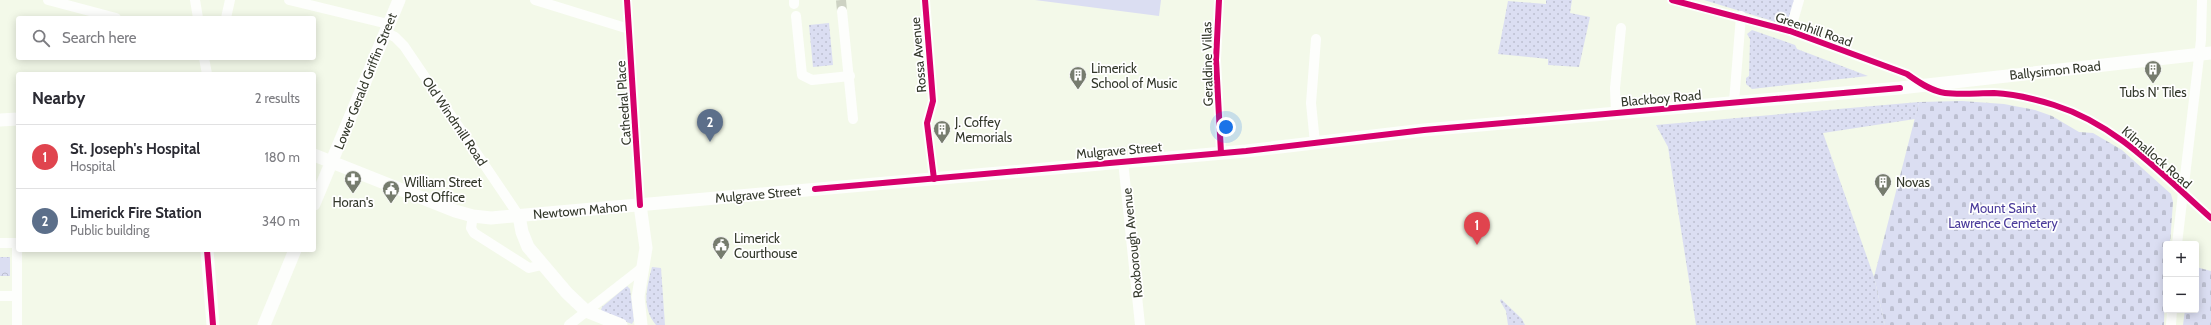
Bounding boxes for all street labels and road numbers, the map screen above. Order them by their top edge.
street label: Greenhill Road [1773,8,1855,50]
street label: Lower Gerald Griffin Street [330,10,400,152]
street label: Rossa Avenue [907,16,929,94]
street label: Geraldine Villas [1198,21,1216,106]
street label: Ballysimon Road [2009,57,2101,83]
street label: Cathedral Place [612,60,634,146]
street label: Old Windmill Road [419,73,491,169]
street label: Blackboy Road [1620,87,1702,109]
street label: Kilmallock Road [2119,122,2195,192]
street label: Mulgrave Street [1075,138,1163,162]
street label: Mulgrave Street [714,182,802,206]
street label: Roxborough Avenue [1118,187,1146,299]
street label: Newtown Mahon [532,198,628,222]

